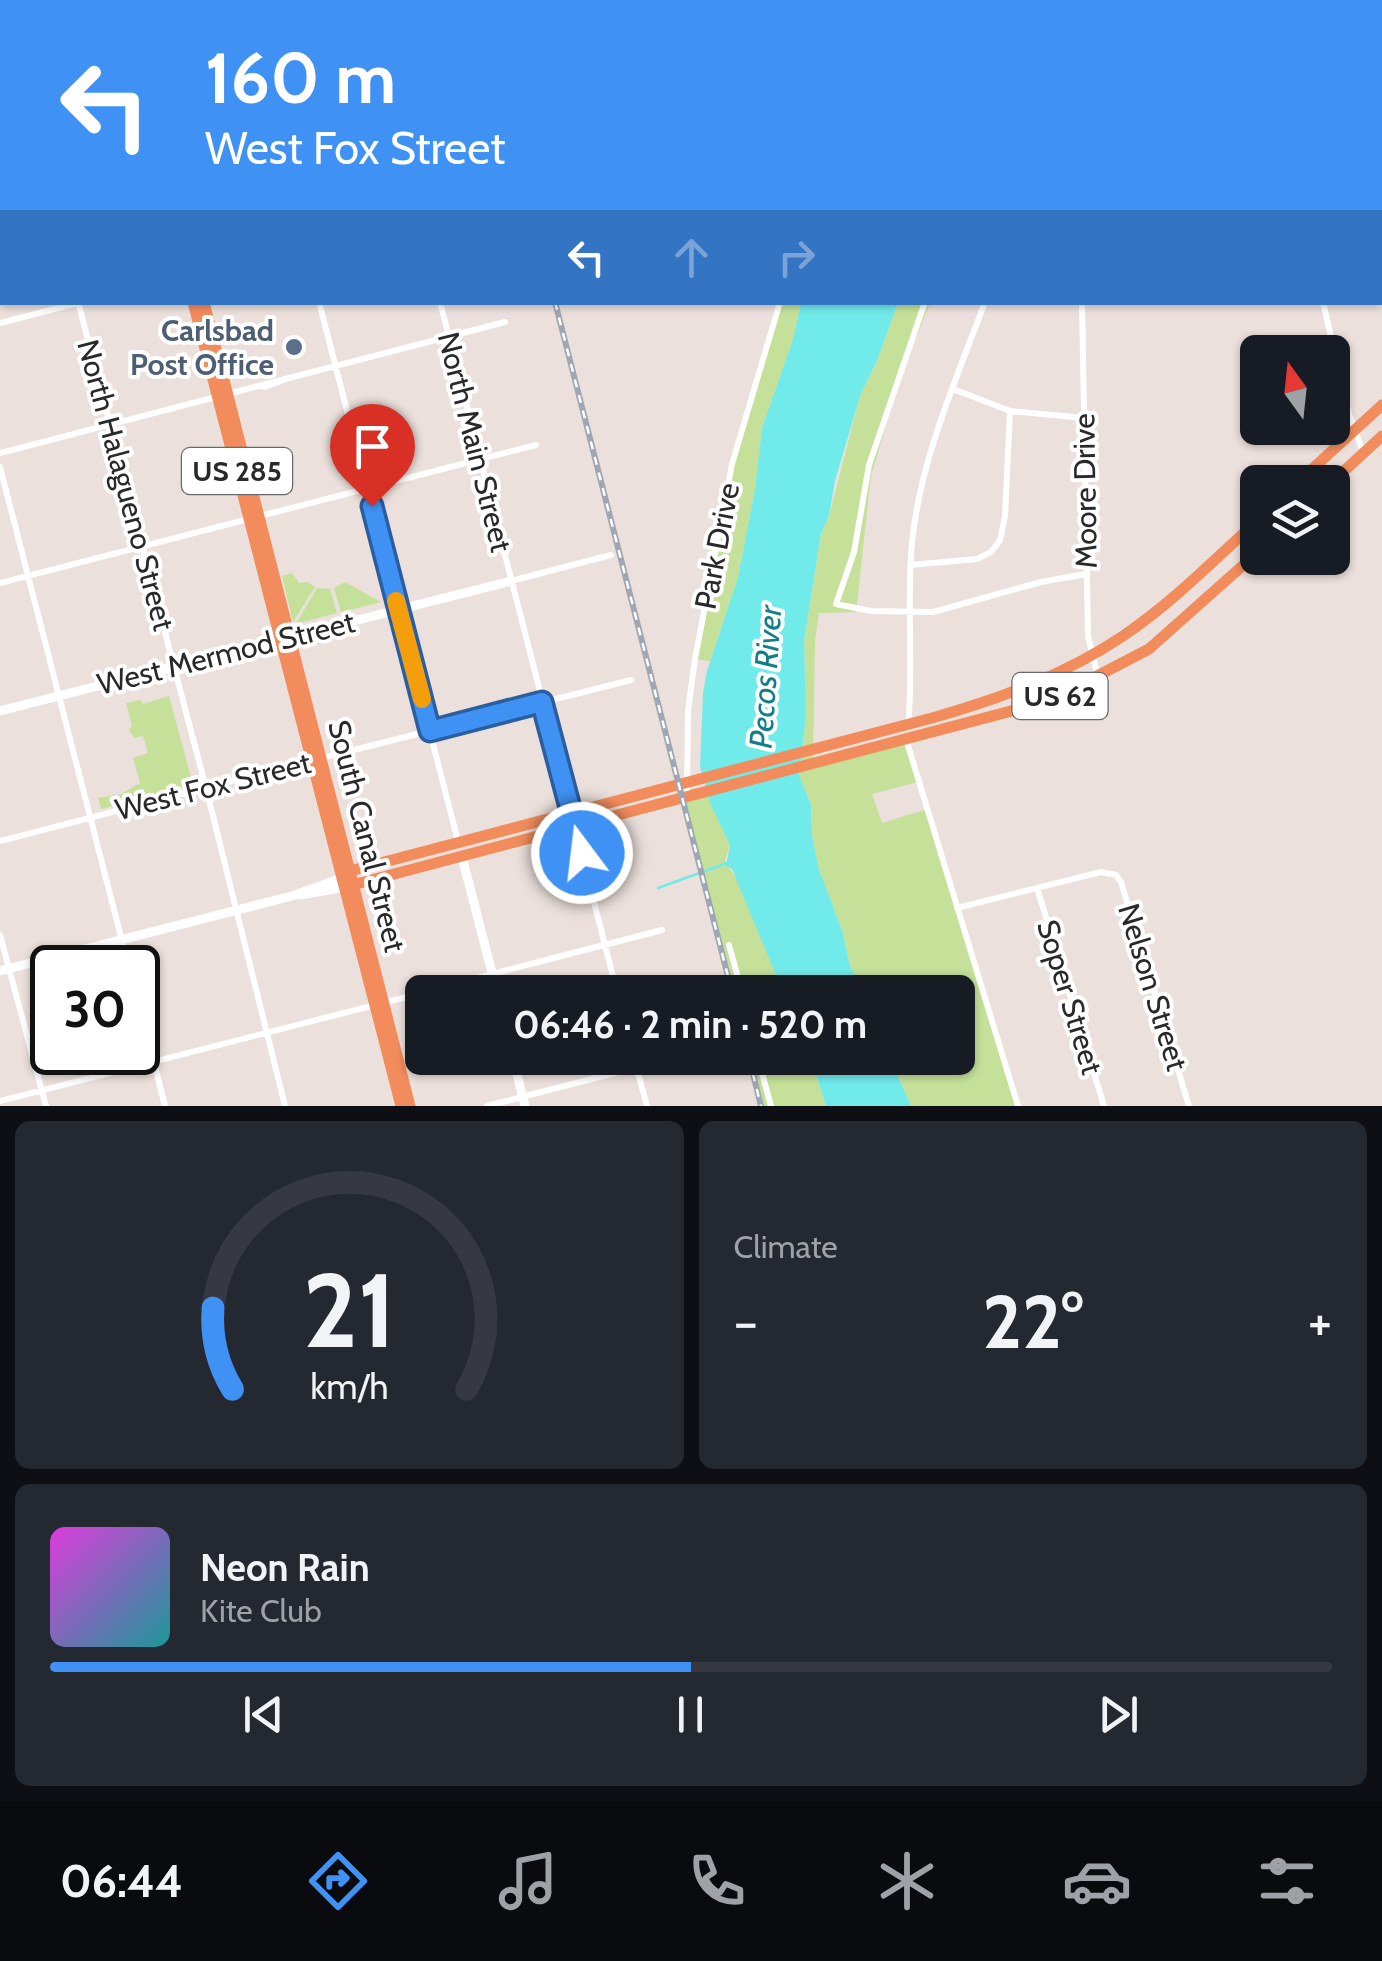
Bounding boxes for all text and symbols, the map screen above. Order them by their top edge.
text: 160 m [205,35,396,121]
icon: left [40,40,170,170]
text: West Fox Street [205,121,505,175]
icon: left [559,230,614,285]
icon: ahead [664,230,719,285]
icon: right [769,230,824,285]
place label: Carlsbad Post Office [130,312,274,383]
street label: North Main Street [430,328,520,556]
street label: North Halagueno Street [69,335,183,635]
north arrow [1240,335,1350,445]
map controls [1240,335,1350,575]
marker: Carlsbad Post Office [283,336,305,358]
pin [330,404,415,507]
street label: Moore Drive [1065,413,1105,569]
icon: arrive [345,419,400,474]
road number: US 285 [182,448,292,494]
button: layers [1240,465,1350,575]
street label: Park Drive [687,480,747,612]
street label: West Mermod Street [93,603,359,703]
water label: Pecos River [741,603,790,750]
road number: US 62 [1012,673,1108,719]
street label: South Canal Street [320,716,414,956]
street label: West Fox Street [111,744,315,828]
position arrow [530,801,634,905]
street label: Nelson Street [1110,899,1196,1075]
street label: Soper Street [1029,915,1111,1079]
speed limit sign: 30 [30,945,160,1075]
text: 06:46 · 2 min · 520 m [513,1001,867,1048]
text: Climate [734,1227,838,1266]
text: 21 [303,1247,396,1373]
text: 22° [982,1276,1083,1367]
text: − [734,1288,758,1355]
text: + [1308,1288,1332,1355]
text: km/h [310,1365,388,1408]
text: Neon Rain [200,1544,370,1591]
text: Kite Club [200,1591,322,1630]
icon: previous [236,1687,291,1742]
icon: pause [663,1687,718,1742]
icon: next [1091,1687,1146,1742]
icon: directions [303,1846,373,1916]
icon: music [493,1846,563,1916]
icon: phone [682,1846,752,1916]
icon: climate [872,1846,942,1916]
icon: car [1062,1846,1132,1916]
icon: filters [1252,1846,1322,1916]
text: 06:44 [60,1854,183,1908]

